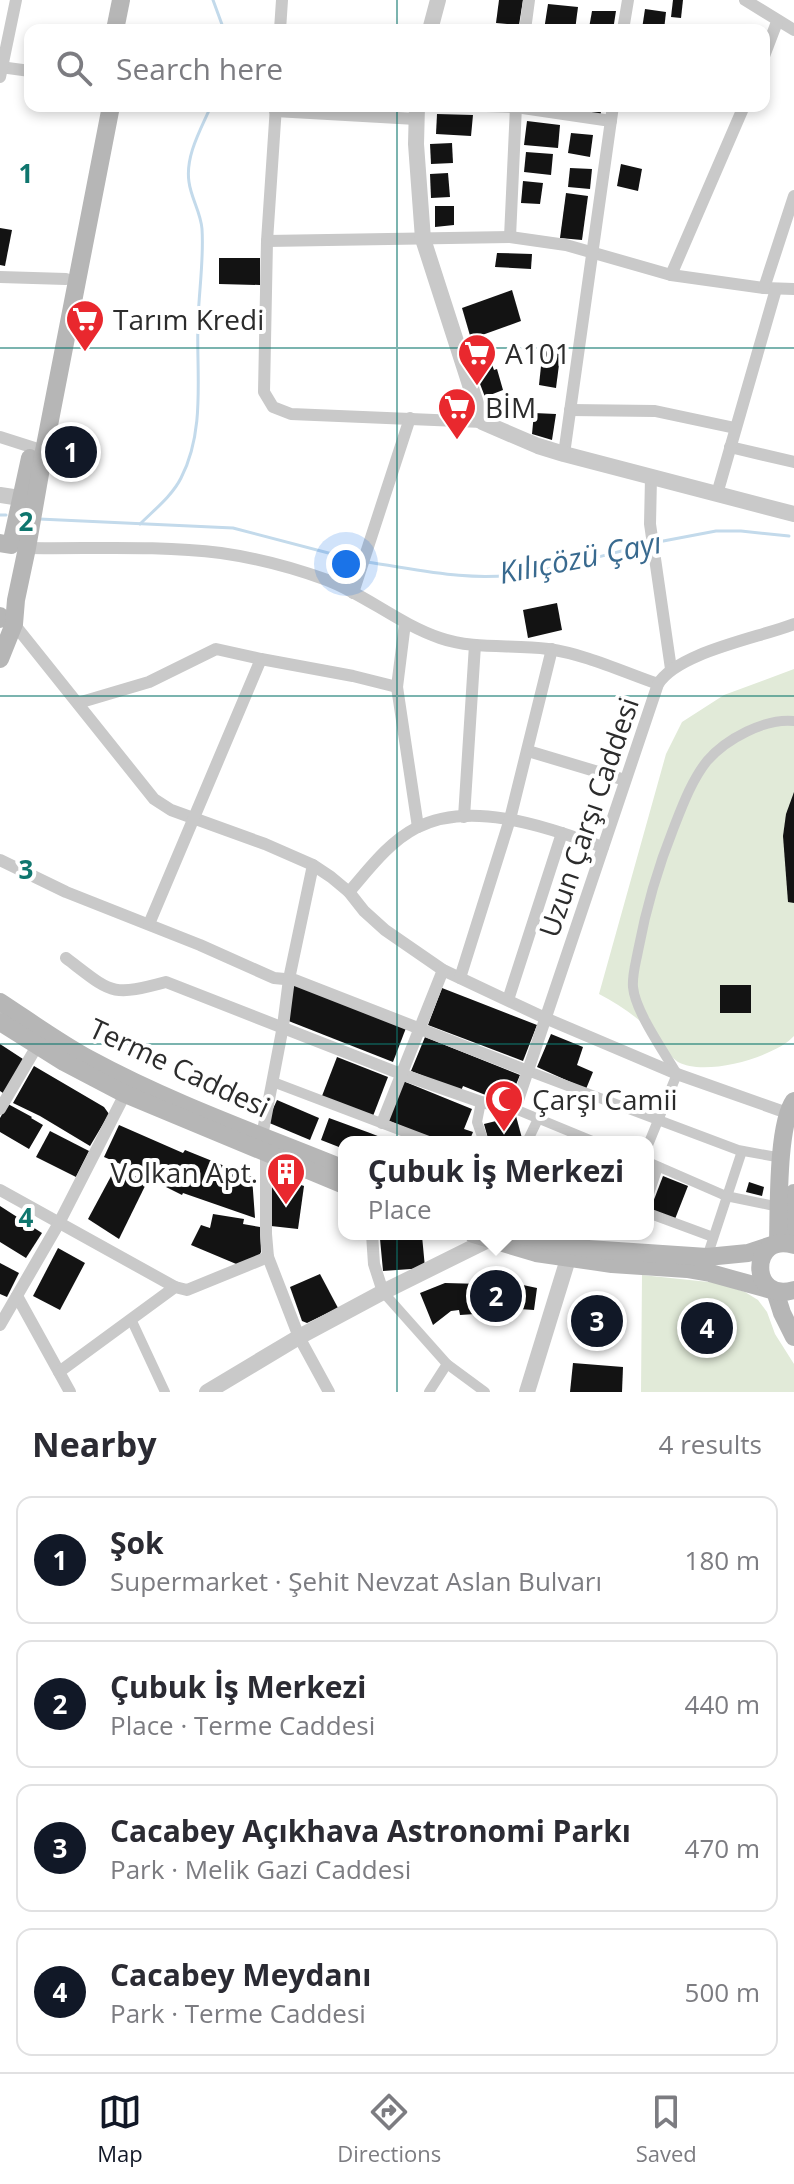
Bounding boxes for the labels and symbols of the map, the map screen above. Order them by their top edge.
text: 1 [19,155,33,191]
supermarket icon: Tarım Kredi [64,298,106,353]
place label: Tarım Kredi [113,300,264,338]
supermarket icon: A101 [456,332,498,387]
place label: A101 [505,334,571,372]
supermarket icon: BİM [436,386,478,441]
place label: BİM [485,388,536,426]
pin: 1 [45,422,97,482]
text: 2 [19,503,34,539]
water label: Kılıçözü Çayı [495,521,665,593]
your location [326,544,366,584]
street label: Uzun Çarşı Caddesi [529,692,647,942]
text: 3 [19,851,33,887]
street label: Terme Caddesi [84,1009,276,1125]
mosque icon: Çarşı Camii [483,1078,525,1133]
place label: Çarşı Camii [532,1080,678,1118]
building icon: Volkan Apt. [265,1151,307,1206]
place label: Volkan Apt. [111,1153,258,1191]
text: 4 [19,1199,34,1235]
pin: 2 [470,1266,522,1326]
pin: 3 [571,1291,623,1351]
pin: 4 [681,1298,733,1358]

